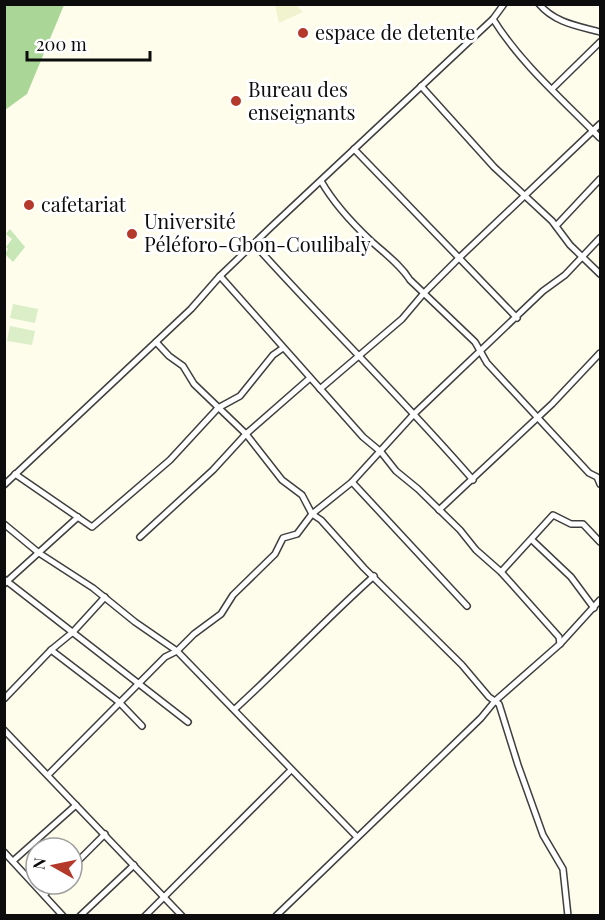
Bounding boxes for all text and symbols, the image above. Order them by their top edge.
place label: espace de detente [315,18,475,45]
scale bar [27,24,150,62]
marker: espace de detente [296,26,310,40]
text: 200 m [36,32,87,56]
place label: Bureau des enseignants [248,75,355,125]
marker: Bureau des enseignants [229,94,243,108]
place label: cafetariat [41,190,127,217]
marker: cafetariat [22,198,36,212]
place label: Université Péléforo-Gbon-Coulibaly [144,207,371,257]
marker: Université Péléforo-Gbon-Coulibaly [125,227,139,241]
north arrow [24,836,84,896]
text: N [27,856,50,871]

